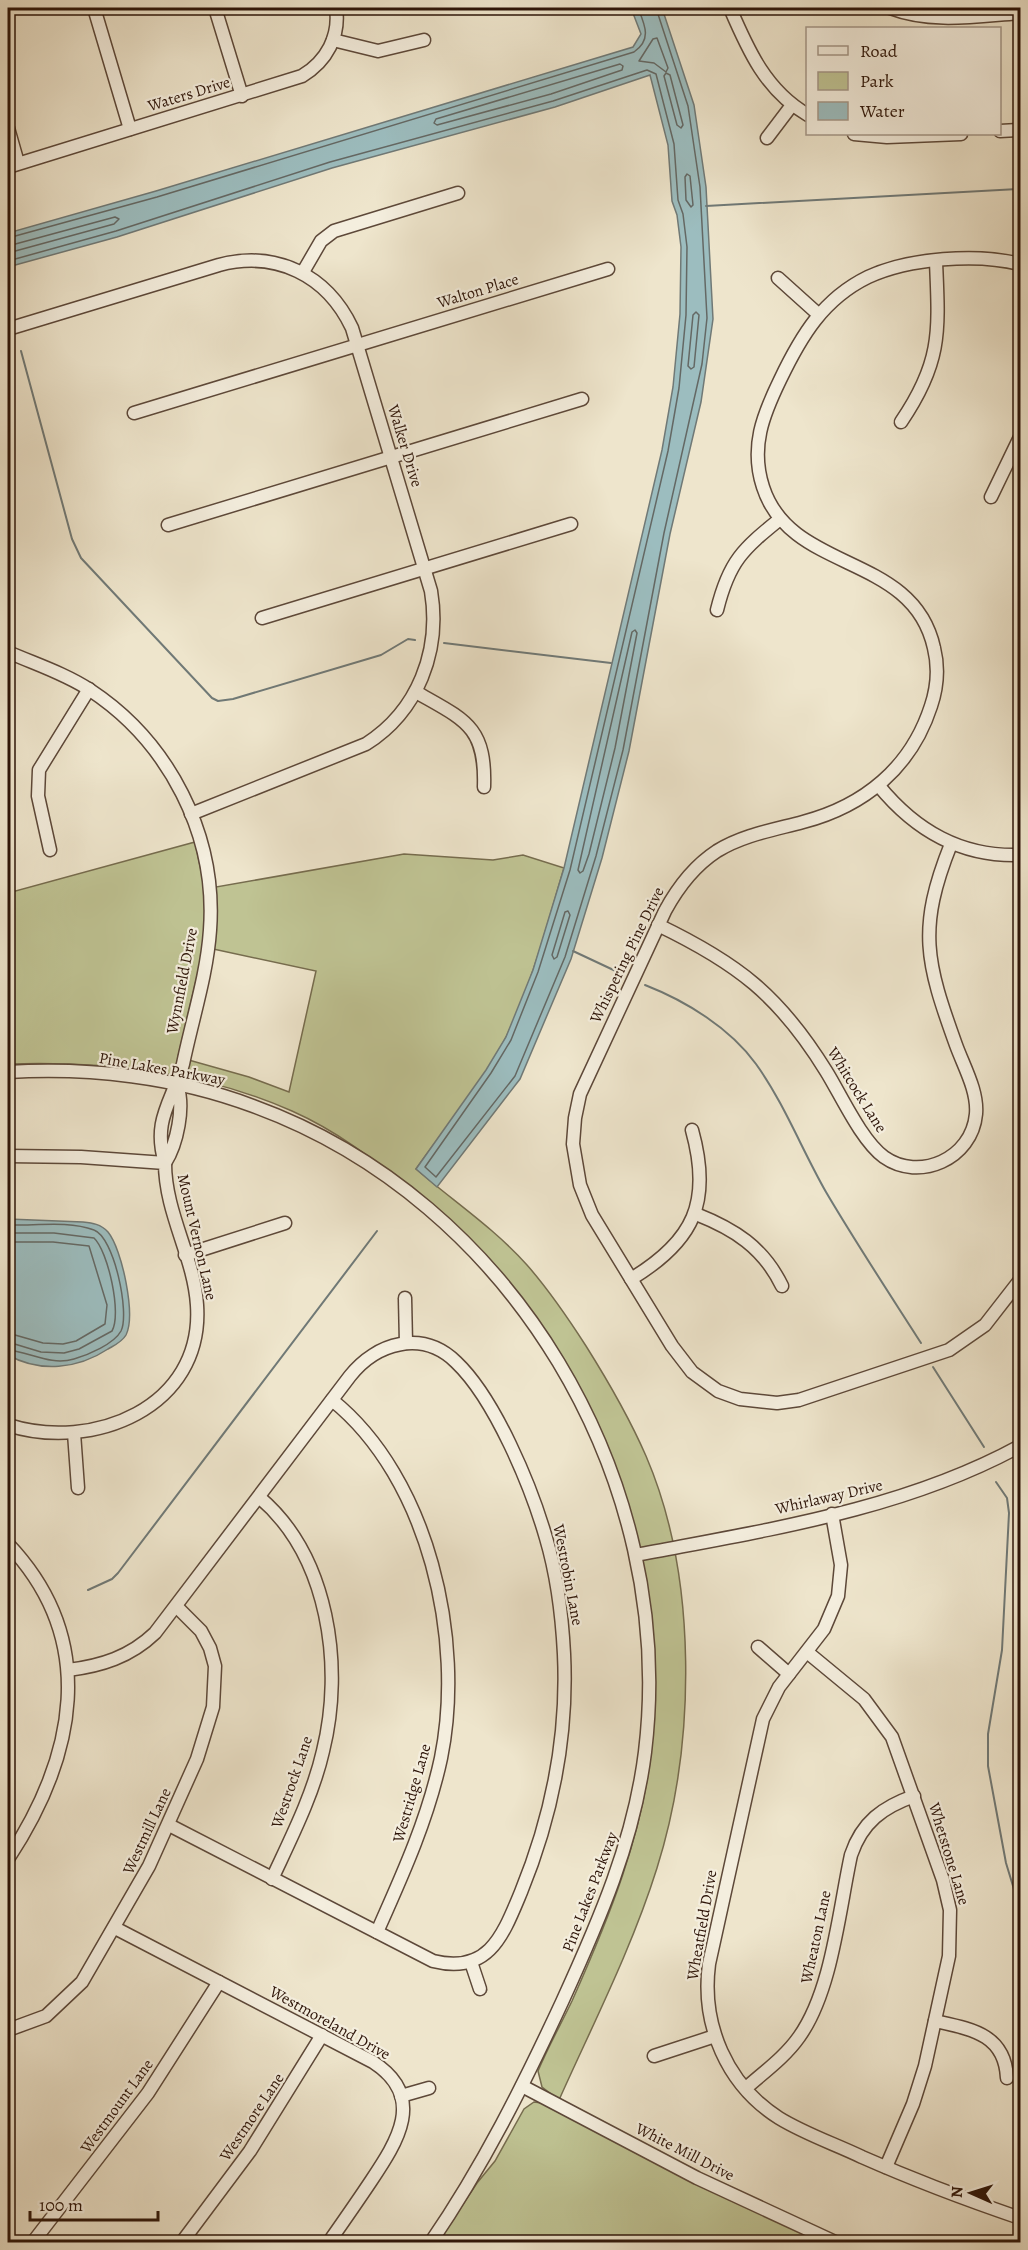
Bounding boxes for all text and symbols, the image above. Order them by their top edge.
legend [806,27,1001,135]
text: Road [860,39,898,63]
text: Park [860,69,894,93]
street label: Waters Drive [144,71,233,117]
text: Water [859,99,905,123]
street label: Walton Place [434,268,521,314]
street label: Walker Drive [382,401,428,490]
street label: Whispering Pine Drive [584,883,669,1028]
street label: Wynnfield Drive [161,926,203,1037]
street label: Whitcock Lane [821,1042,892,1137]
street label: Pine Lakes Parkway [97,1047,228,1091]
street label: Mount Vernon Lane [172,1172,222,1302]
street label: Whirlaway Drive [772,1474,885,1520]
street label: Westrobin Lane [547,1522,589,1627]
street label: Westrock Lane [266,1733,318,1832]
street label: Westridge Lane [387,1741,437,1846]
street label: Westmill Lane [117,1784,177,1879]
street label: Whetstone Lane [923,1799,975,1908]
street label: Pine Lakes Parkway [557,1828,623,1956]
street label: Wheatfield Drive [681,1868,723,1983]
street label: Wheaton Lane [795,1888,837,1987]
street label: Westmoreland Drive [265,1980,394,2065]
street label: Westmount Lane [75,2055,159,2158]
street label: Westmore Lane [214,2069,290,2166]
street label: White Mill Drive [631,2117,738,2186]
north arrow [941,2163,1001,2223]
scale bar [30,2184,158,2222]
text: N [946,2186,968,2199]
text: 100 m [39,2193,83,2217]

